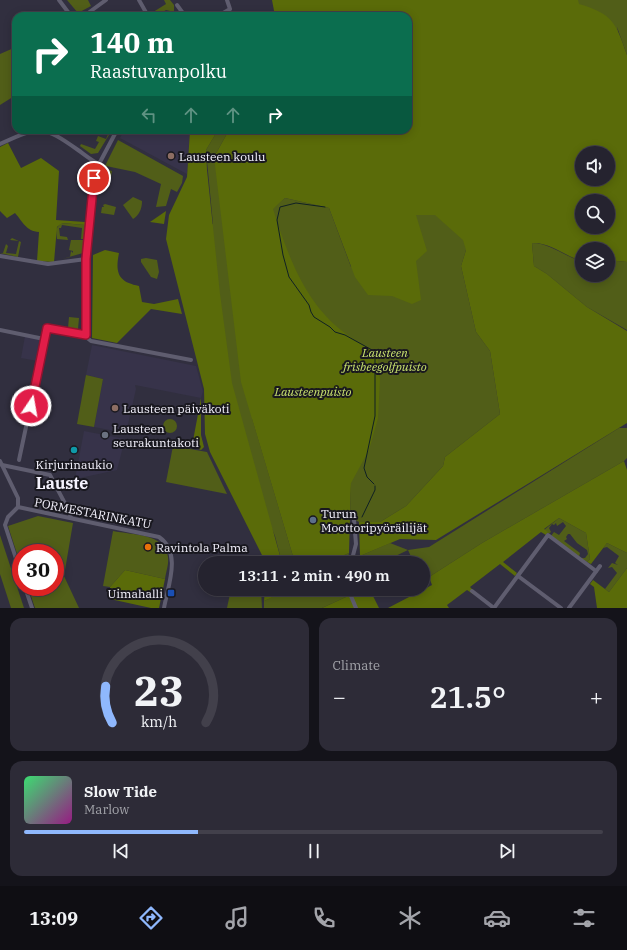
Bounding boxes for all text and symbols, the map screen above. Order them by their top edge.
text: 140 m [90,24,174,61]
icon: right [24,28,76,80]
text: Raastuvanpolku [90,60,227,83]
icon: left [138,104,160,126]
icon: ahead [180,104,202,126]
icon: ahead [222,104,244,126]
icon: right [264,104,286,126]
map controls [575,146,615,282]
button: sound [575,146,615,186]
place label: Lausteen koulu [179,149,266,164]
marker: Lausteen koulu [166,151,176,161]
pin [77,161,111,195]
icon: arrive [83,167,105,189]
button: search [575,194,615,234]
button: layers [575,242,615,282]
park label: Lausteen frisbeegolfpuisto [340,345,427,374]
park label: Lausteenpuisto [273,384,352,399]
position arrow [10,385,52,427]
place label: Lausteen päiväkoti [123,401,230,416]
marker: Lausteen päiväkoti [110,403,120,413]
place label: Lausteen seurakuntakoti [113,421,199,450]
marker: Lausteen seurakuntakoti [100,430,110,440]
marker: Kirjurinaukio [69,445,79,455]
place label: Kirjurinaukio [36,457,113,472]
district label: Lauste [36,473,88,493]
street label: PORMESTARINKATU [33,494,153,532]
place label: Turun Moottoripyöräilijät [321,506,427,535]
marker: Turun Moottoripyöräilijät [308,515,318,525]
place label: Ravintola Palma [156,540,248,555]
marker: Ravintola Palma [143,542,153,552]
speed limit sign: 30 [12,544,64,596]
text: 13:11 · 2 min · 490 m [238,566,390,585]
place label: Uimahalli [107,586,163,601]
marker: Uimahalli [166,588,176,598]
text: Climate [333,657,380,674]
text: 23 [134,662,184,716]
text: 21.5° [430,677,506,716]
text: − [333,682,346,711]
text: + [590,682,603,711]
text: km/h [141,711,177,730]
text: Slow Tide [84,782,157,801]
text: Marlow [84,801,129,818]
icon: previous [110,840,132,862]
icon: pause [303,840,325,862]
icon: next [496,840,518,862]
icon: directions [137,904,165,932]
icon: music [223,904,251,932]
icon: phone [310,904,338,932]
icon: climate [396,904,424,932]
icon: car [483,904,511,932]
icon: filters [570,904,598,932]
text: 13:09 [29,907,78,930]

